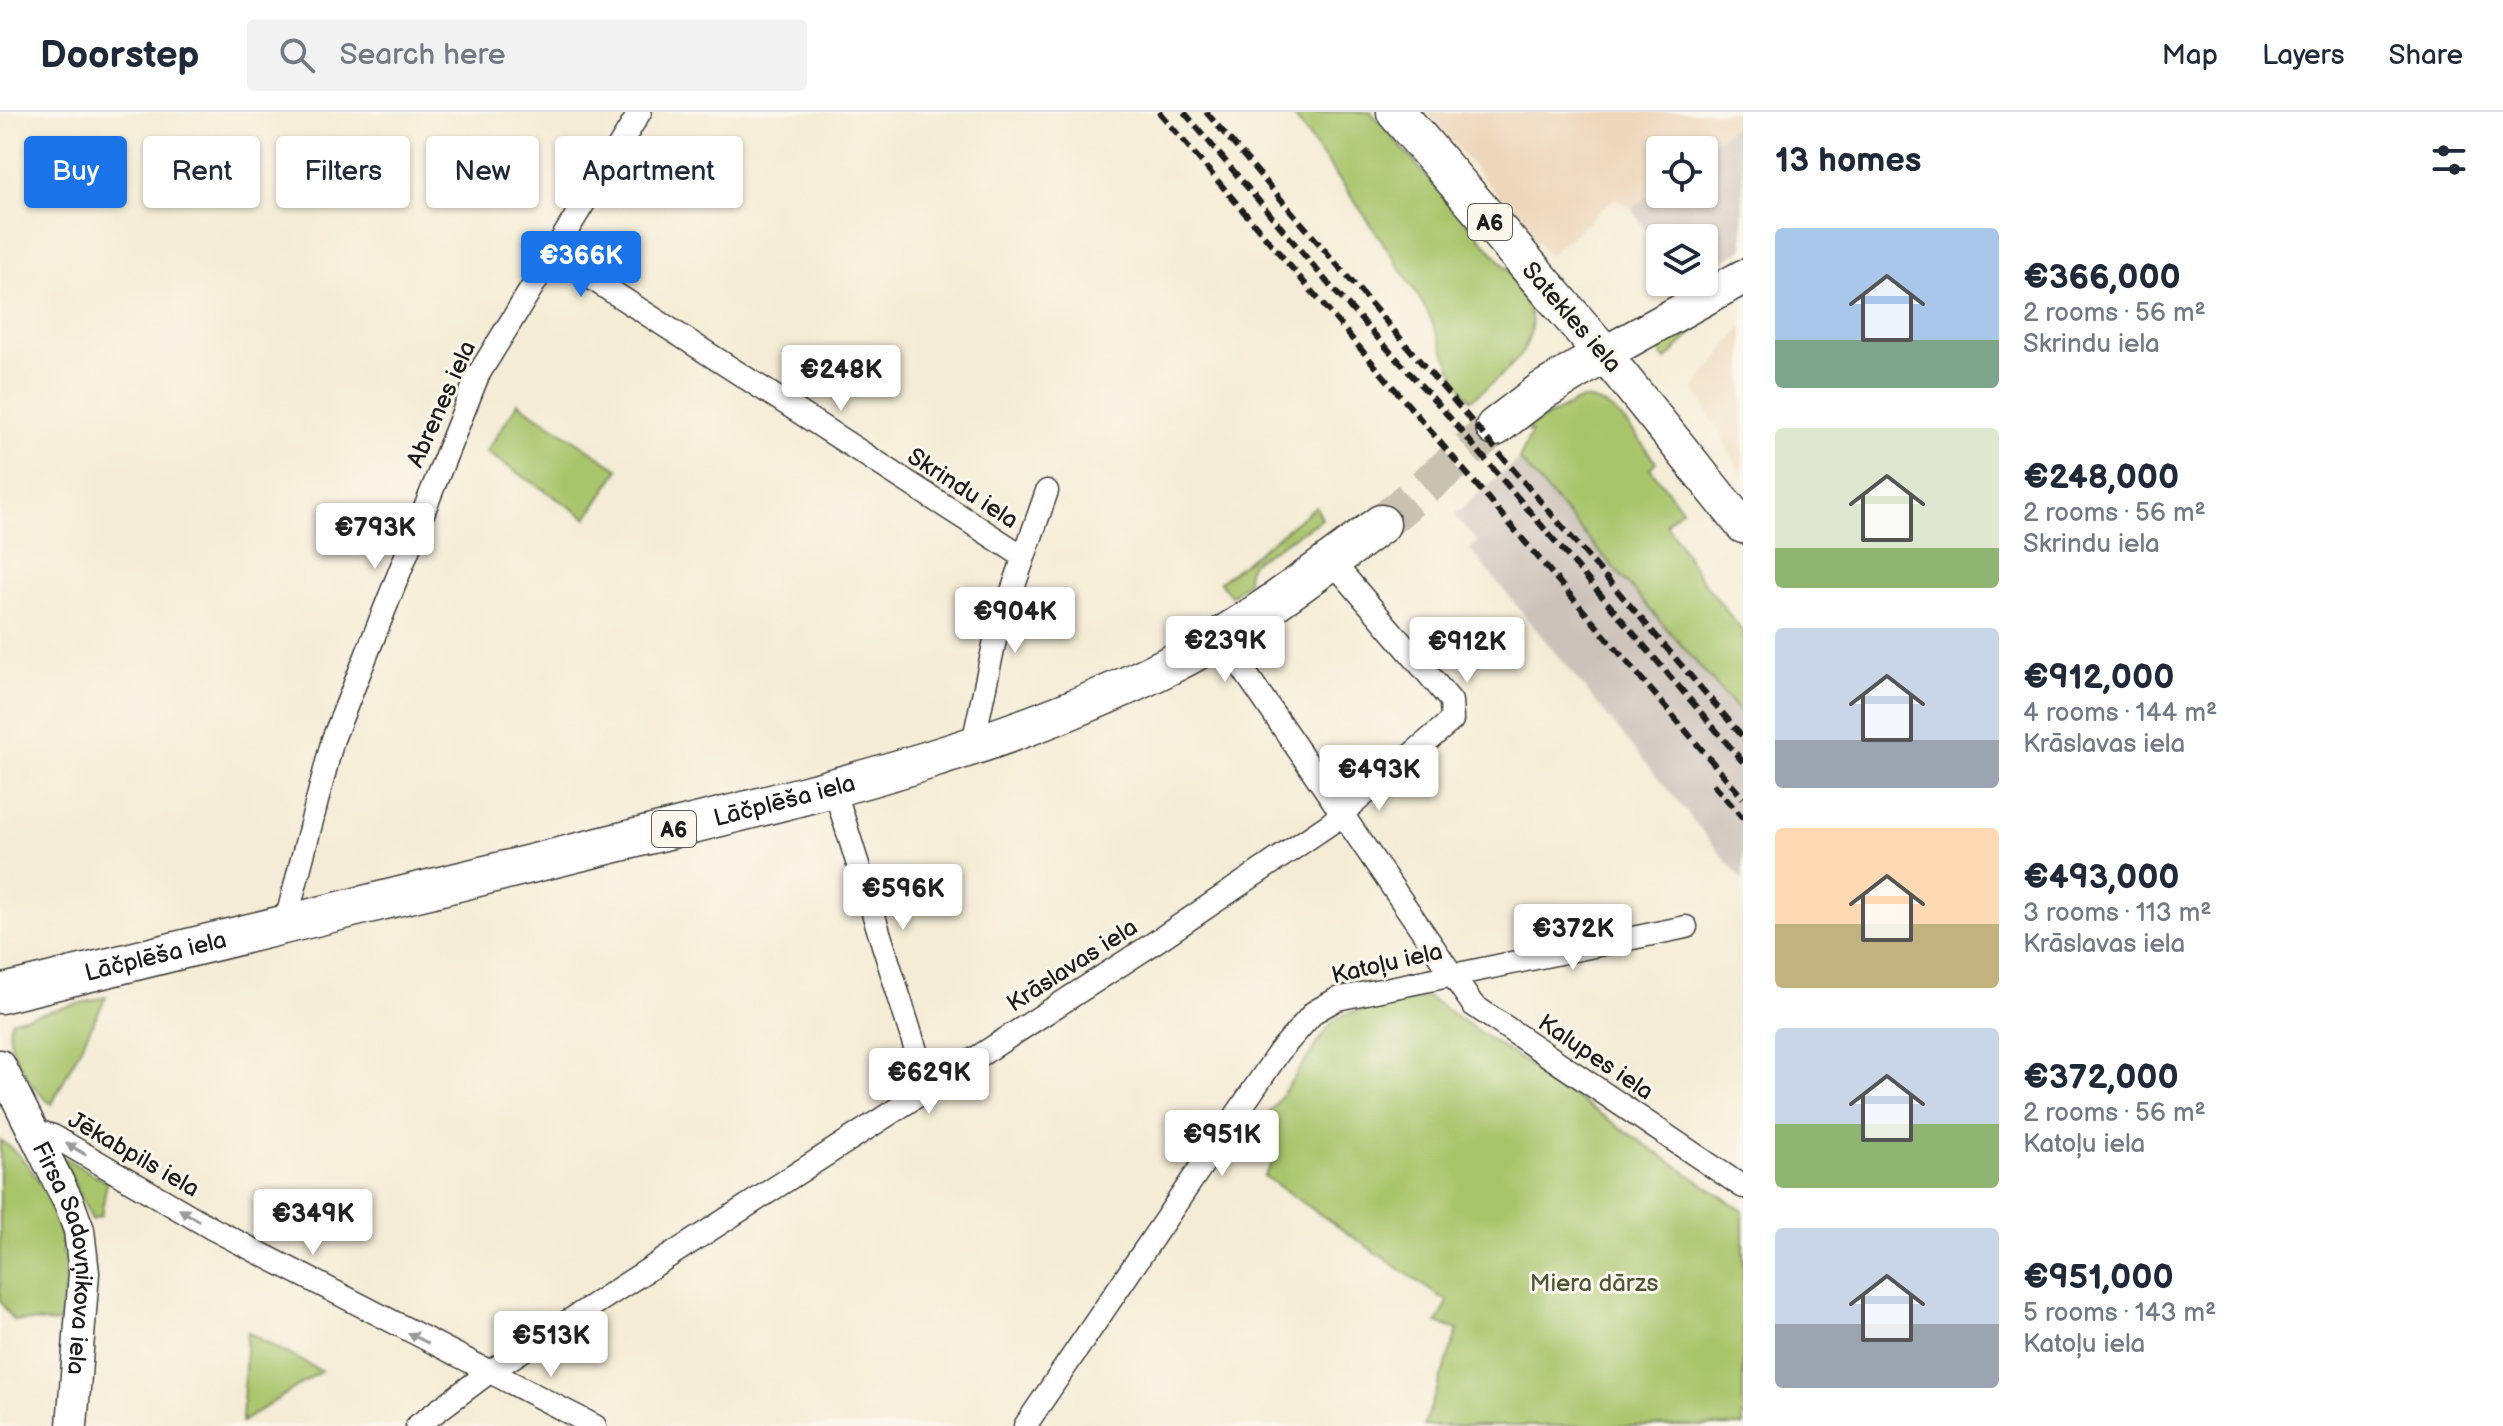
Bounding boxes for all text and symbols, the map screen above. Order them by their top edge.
search box [247,19,807,91]
text: Doorstep [40,33,199,78]
icon: search [275,33,319,77]
text: Search here [339,37,506,73]
text: Map [2162,39,2218,72]
text: Layers [2262,39,2345,72]
text: Share [2389,39,2463,72]
chip: Buy [24,136,127,208]
chip: Rent [143,136,260,208]
chip: Filters [276,136,410,208]
chip: New [426,136,539,208]
chip: Apartment [555,136,743,208]
map controls [1646,136,1718,296]
button: locate [1646,136,1718,208]
icon: filters [2427,138,2471,182]
text: 13 homes [1775,140,1922,181]
road number: A6 [1468,204,1512,240]
button: layers [1646,224,1718,296]
pin: €366K [525,231,637,299]
text: €366K [539,241,623,272]
street label: Satekles iela [1516,256,1628,379]
text: €366,000 [2023,257,2181,298]
icon: home [1839,260,1935,356]
text: 2 rooms · 56 m² [2023,298,2206,329]
text: Skrindu iela [2023,329,2160,360]
street label: Abrenes iela [401,336,482,472]
pin: €248K [785,345,897,413]
text: €248K [800,355,882,386]
street label: Skrindu iela [902,442,1024,535]
text: €248,000 [2023,457,2179,498]
icon: home [1839,460,1935,556]
text: 2 rooms · 56 m² [2023,498,2206,529]
pin: €793K [319,503,431,571]
text: €793K [334,513,416,544]
text: Skrindu iela [2023,529,2160,560]
pin: €904K [959,587,1071,655]
text: €904K [973,597,1057,628]
pin: €239K [1169,616,1281,684]
pin: €912K [1411,617,1523,685]
text: €239K [1184,626,1266,657]
text: €912K [1427,627,1507,658]
text: €912,000 [2023,657,2174,698]
icon: home [1839,660,1935,756]
text: 4 rooms · 144 m² [2023,698,2217,729]
text: Krāslavas iela [2023,729,2185,760]
pin: €493K [1323,745,1435,813]
text: €493K [1337,755,1421,786]
street label: Lāčplēša iela [711,768,859,833]
road number: A6 [652,811,696,847]
text: €493,000 [2023,857,2180,898]
icon: home [1839,860,1935,956]
pin: €596K [847,864,959,932]
text: €596K [861,874,945,905]
text: 3 rooms · 113 m² [2023,898,2212,929]
pin: €372K [1517,904,1629,972]
street label: Krāslavas iela [1002,912,1143,1018]
text: €372K [1532,914,1614,945]
street label: Lāčplēša iela [82,925,229,988]
text: Krāslavas iela [2023,929,2185,960]
street label: Katoļu iela [1329,937,1445,990]
street label: Kalupes iela [1533,1008,1659,1107]
pin: €629K [873,1048,985,1116]
text: €372,000 [2023,1057,2179,1098]
text: €629K [887,1058,971,1089]
icon: home [1839,1060,1935,1156]
text: 2 rooms · 56 m² [2023,1098,2206,1129]
street label: Jēkabpils iela [63,1105,204,1204]
pin: €951K [1166,1110,1278,1178]
text: €951K [1183,1120,1261,1151]
text: Katoļu iela [2023,1129,2145,1160]
street label: Firsa Sadovņikova iela [26,1137,98,1376]
one-way arrow [65,1142,87,1156]
pin: €349K [257,1189,369,1257]
text: €349K [271,1199,355,1230]
one-way arrow [178,1208,200,1222]
text: €951,000 [2023,1257,2174,1298]
icon: home [1839,1260,1935,1356]
park label: Miera dārzs [1530,1269,1658,1298]
text: 5 rooms · 143 m² [2023,1298,2216,1329]
pin: €513K [495,1311,607,1379]
text: €513K [512,1321,590,1352]
text: Katoļu iela [2023,1329,2145,1360]
one-way arrow [407,1331,430,1344]

